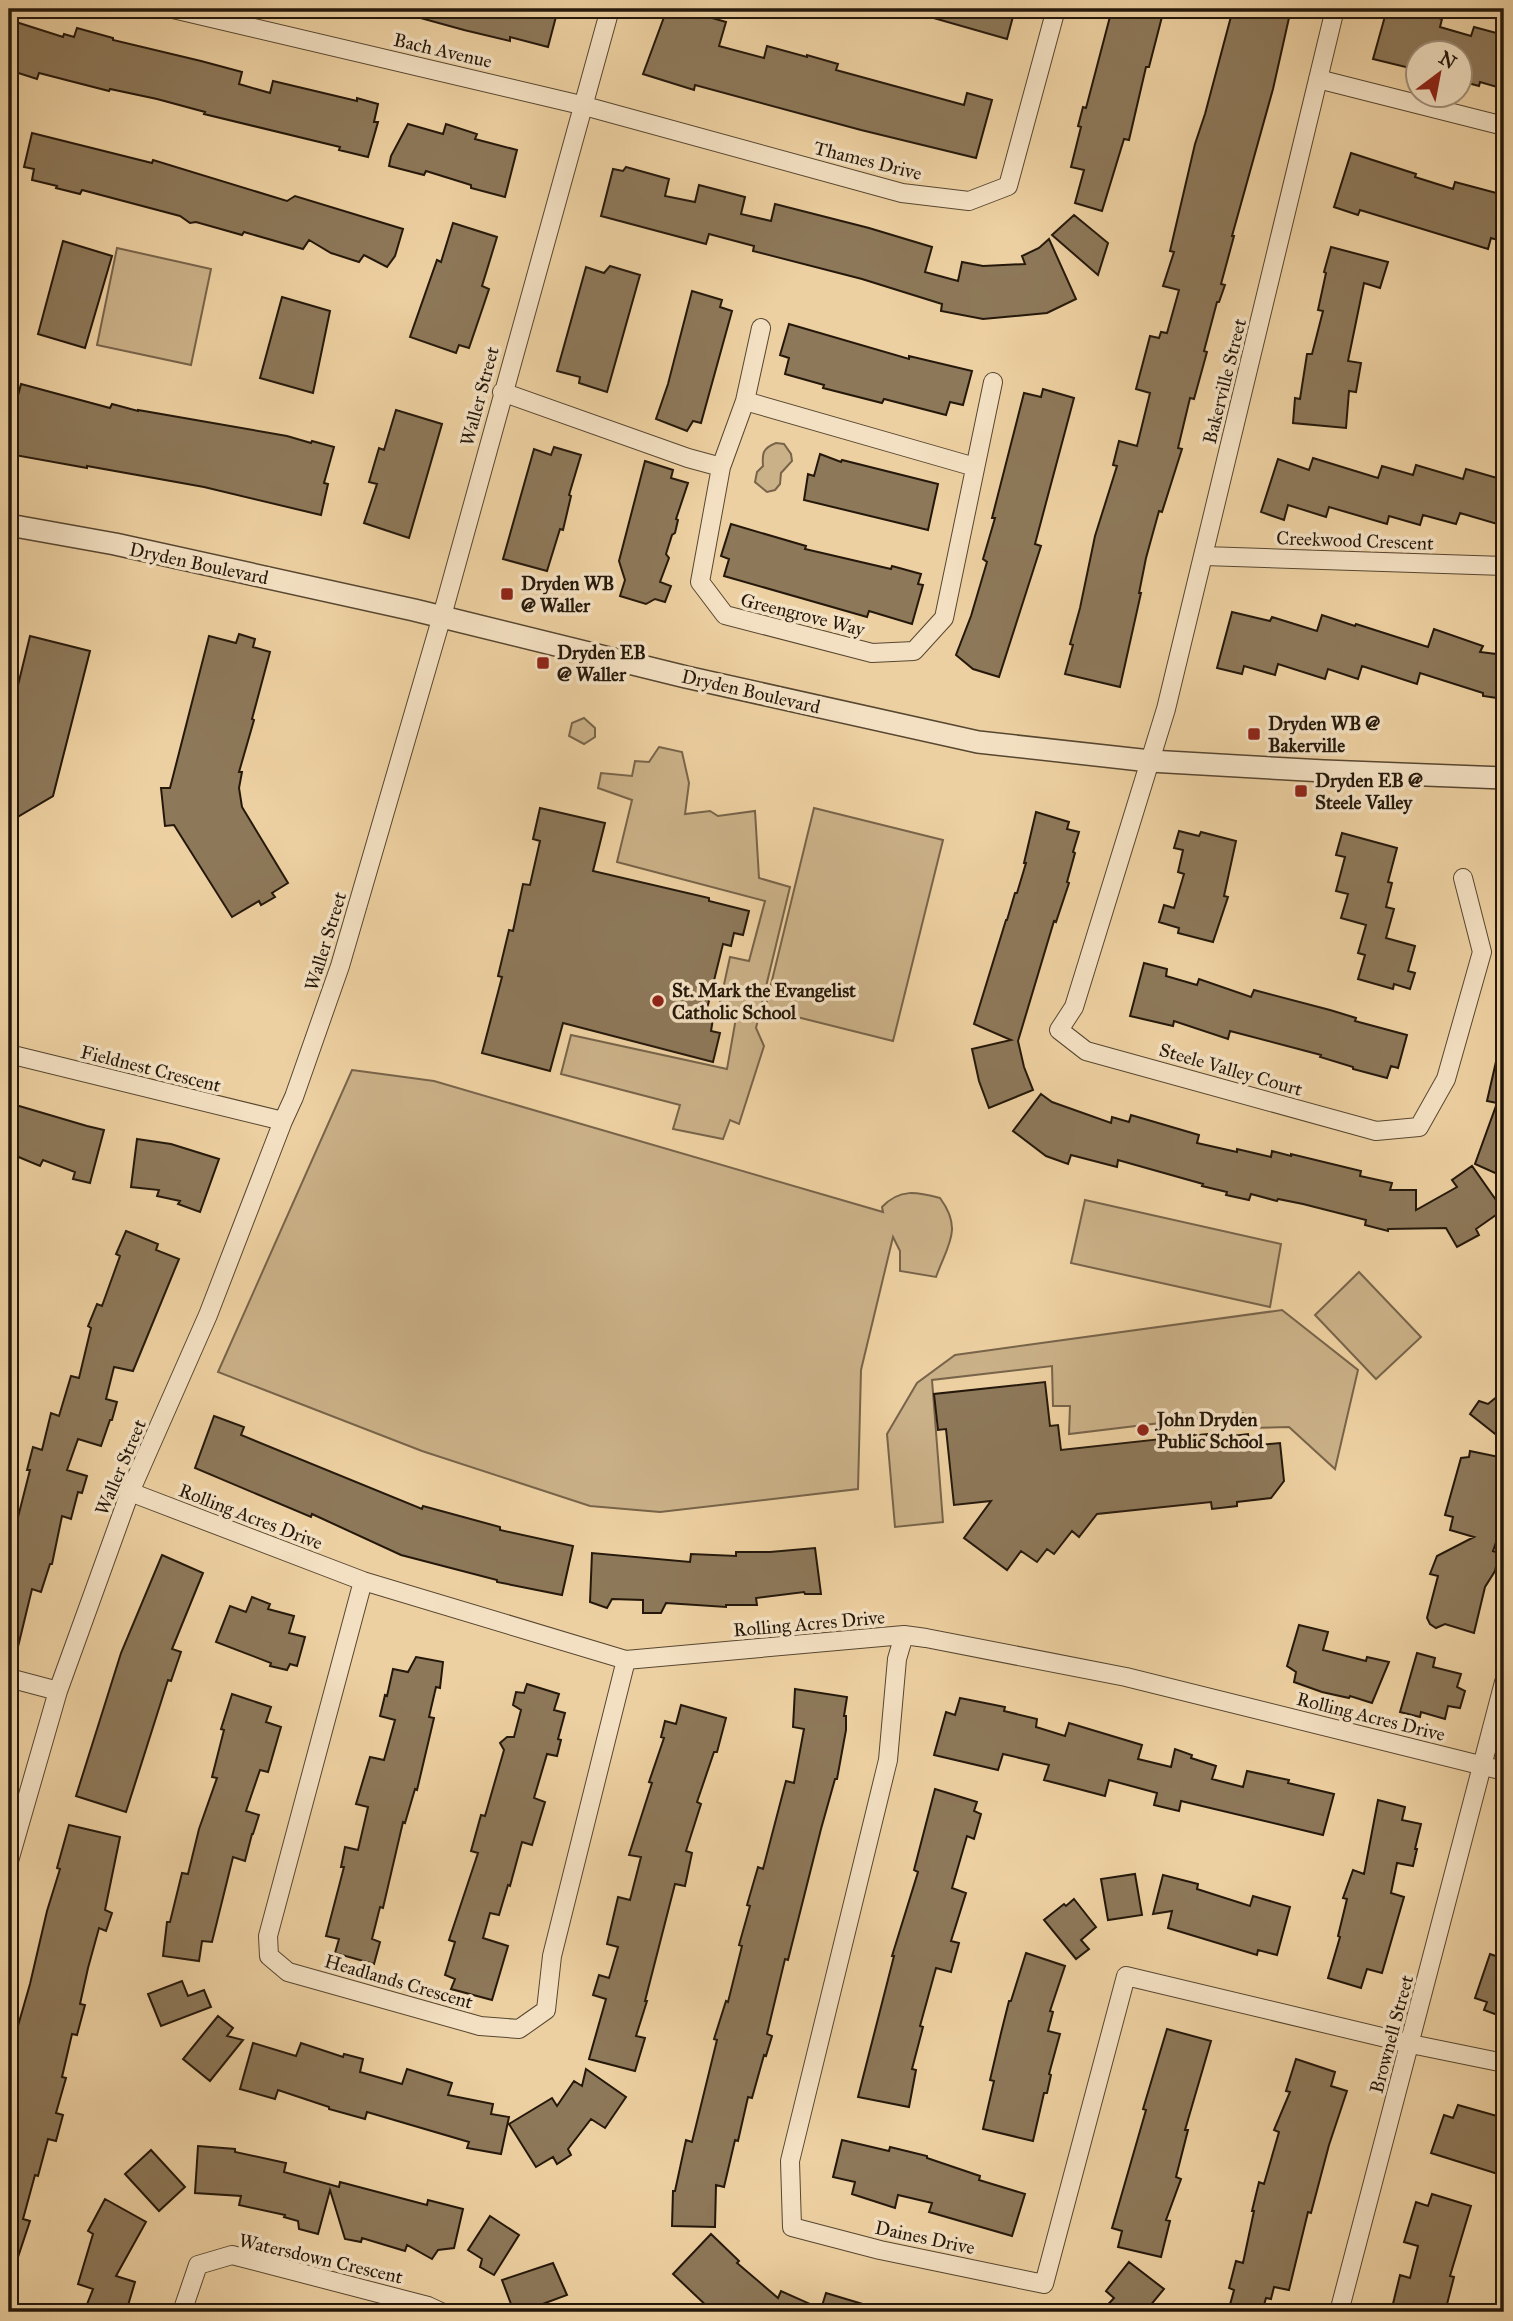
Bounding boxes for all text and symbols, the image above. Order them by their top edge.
street label: Bach Avenue [391,28,494,73]
north arrow [1404,38,1474,108]
text: N [1435,46,1461,74]
street label: Thames Drive [812,136,924,185]
street label: Bakerville Street [1198,316,1251,446]
street label: Waller Street [455,344,504,448]
street label: Creekwood Crescent [1276,526,1434,555]
street label: Dryden Boulevard [127,538,271,590]
place label: Dryden WB @ Waller [521,572,614,617]
marker: Dryden WB @ Waller [499,586,515,602]
street label: Greengrove Way [738,588,868,642]
place label: Dryden EB @ Waller [557,641,646,686]
marker: Dryden EB @ Waller [535,655,551,671]
street label: Dryden Boulevard [679,664,823,719]
place label: Dryden WB @ Bakerville [1268,712,1380,757]
marker: Dryden WB @ Bakerville [1246,726,1262,742]
place label: Dryden EB @ Steele Valley [1315,769,1423,815]
marker: Dryden EB @ Steele Valley [1293,783,1309,799]
street label: Waller Street [300,889,351,993]
place label: St. Mark the Evangelist Catholic School [672,979,856,1024]
marker: St. Mark the Evangelist Catholic School [650,993,666,1009]
street label: Steele Valley Court [1157,1038,1305,1101]
street label: Fieldnest Crescent [78,1040,224,1097]
place label: John Dryden Public School [1154,1408,1264,1453]
street label: Waller Street [90,1416,151,1518]
marker: John Dryden Public School [1135,1422,1151,1438]
street label: Rolling Acres Drive [175,1478,326,1555]
street label: Rolling Acres Drive [732,1605,886,1643]
street label: Rolling Acres Drive [1294,1687,1448,1747]
street label: Headlands Crescent [322,1949,476,2014]
street label: Brownell Street [1365,1972,1418,2096]
street label: Daines Drive [873,2216,977,2259]
street label: Watersdown Crescent [237,2228,405,2289]

